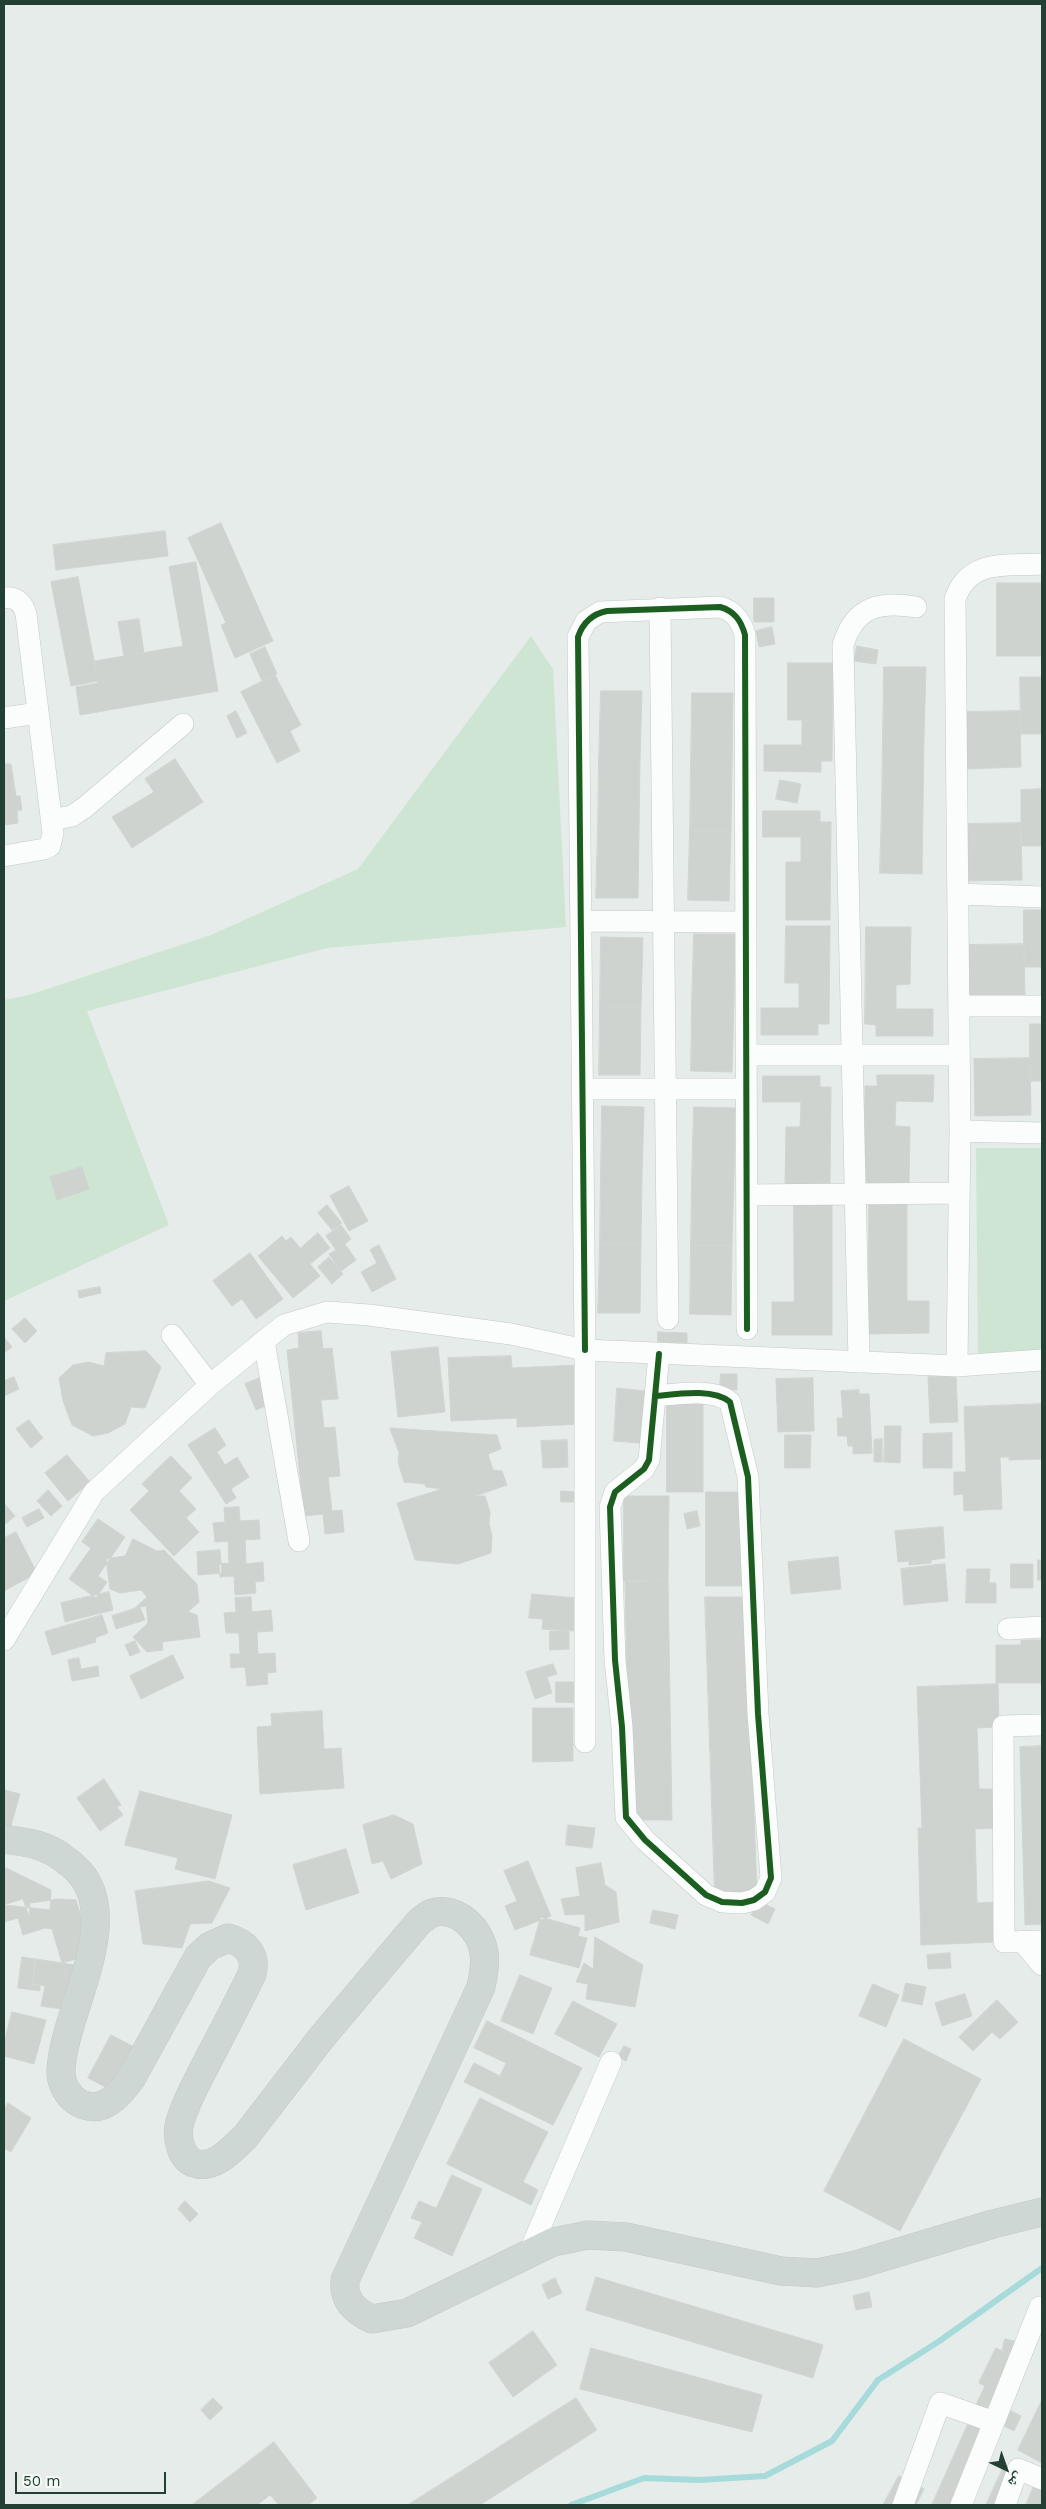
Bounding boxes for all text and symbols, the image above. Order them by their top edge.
north arrow [981,2444,1031,2494]
scale bar [18,2462,169,2494]
text: ش [1005,2469,1027,2491]
text: 50 m [23,2472,60,2490]

